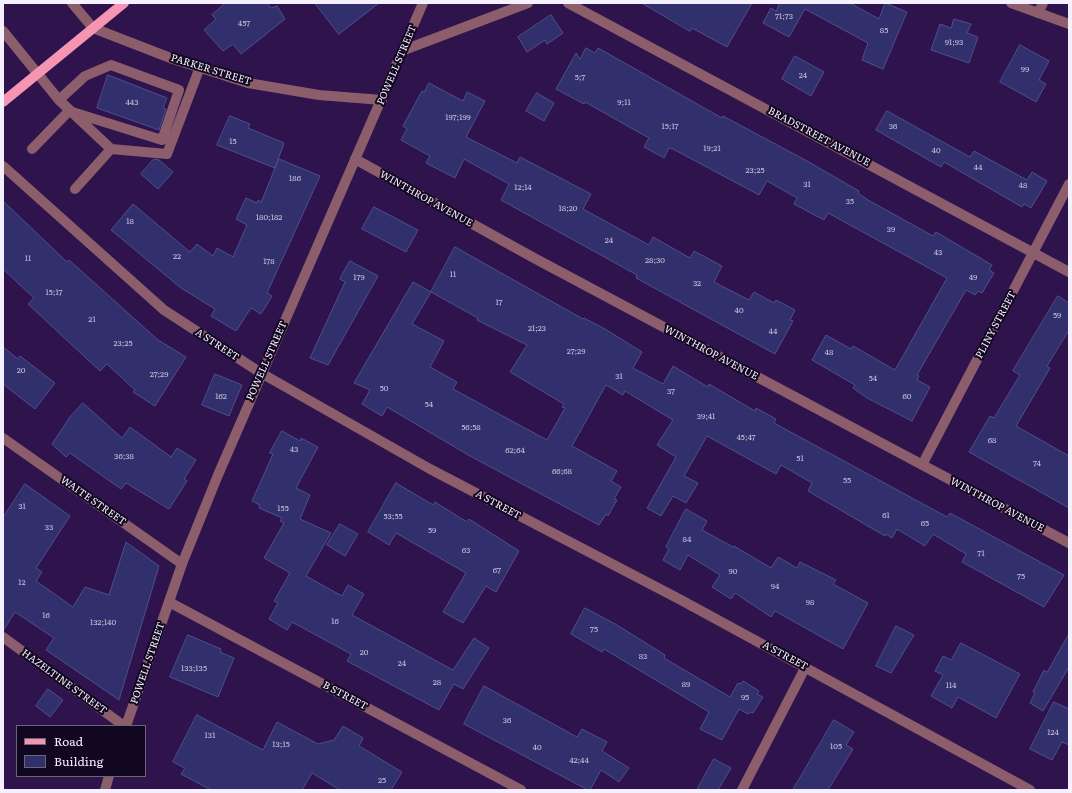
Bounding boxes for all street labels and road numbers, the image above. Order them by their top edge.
street label: POWELL STREET [375,23,419,107]
street label: PARKER STREET [169,52,253,88]
street label: BRADSTREET AVENUE [766,105,872,169]
street label: WINTHROP AVENUE [377,168,475,230]
street label: PLINY STREET [973,289,1019,361]
street label: POWELL STREET [244,319,290,403]
street label: WINTHROP AVENUE [662,323,760,383]
street label: A STREET [193,326,241,364]
street label: WAITE STREET [58,474,128,528]
street label: WINTHROP AVENUE [948,475,1046,535]
street label: A STREET [473,488,523,522]
street label: POWELL STREET [128,621,168,705]
street label: A STREET [760,639,810,673]
street label: HAZELTINE STREET [19,647,109,717]
street label: B STREET [321,679,369,713]

